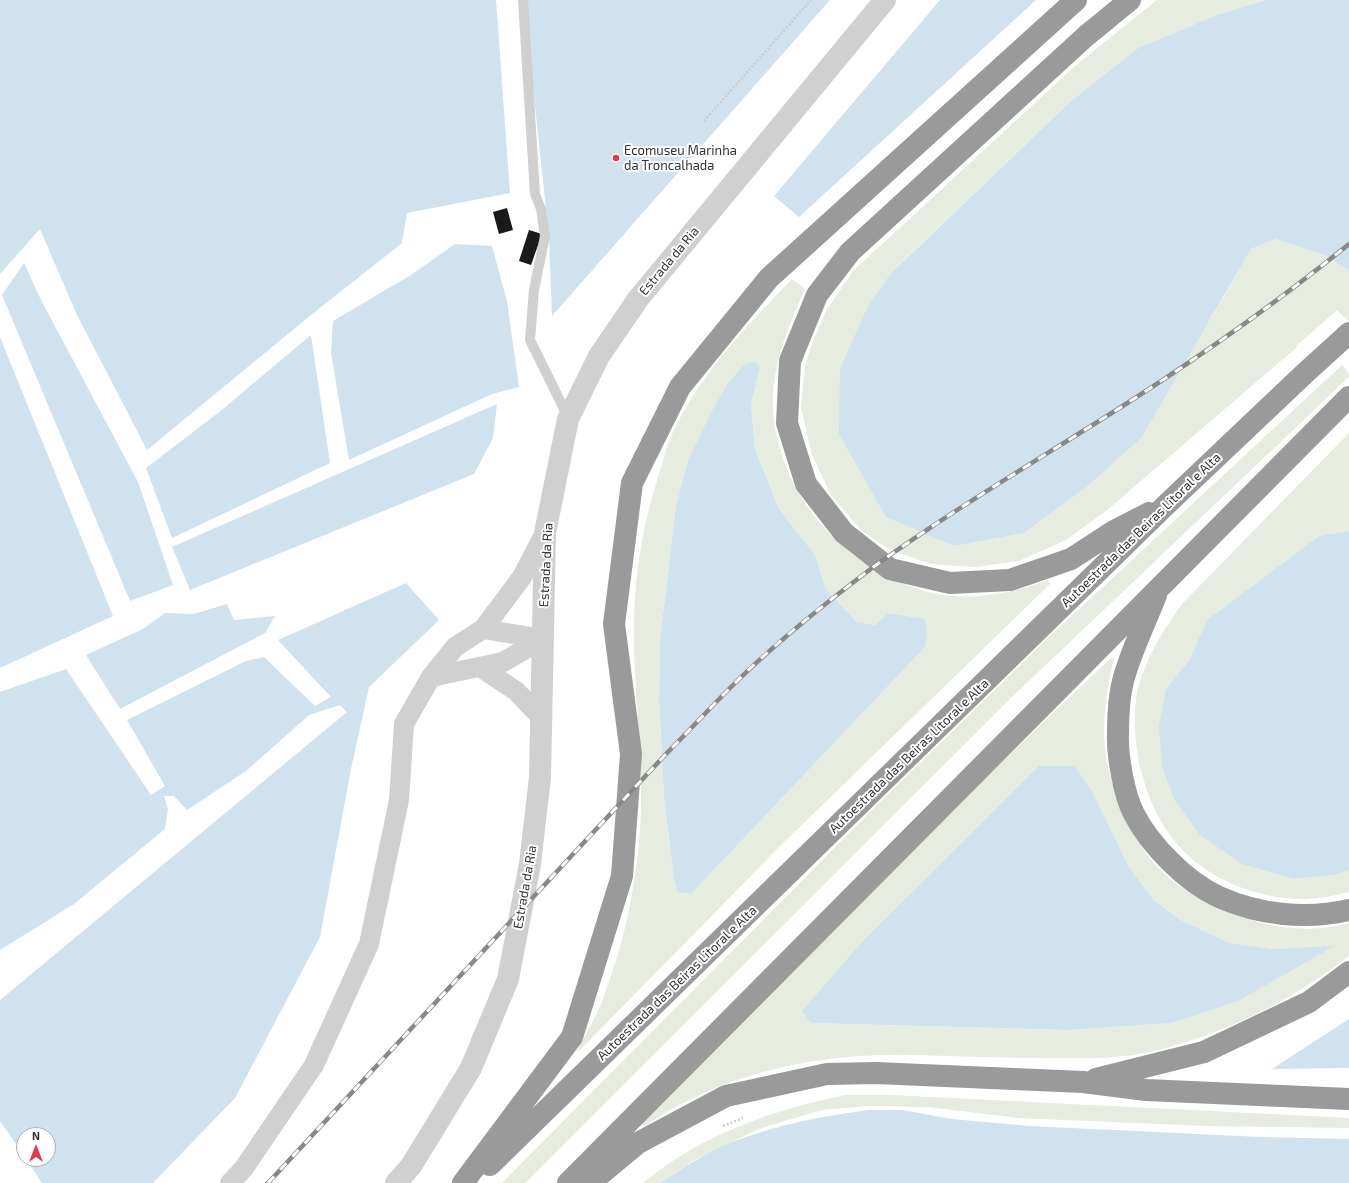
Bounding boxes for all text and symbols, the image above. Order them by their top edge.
place label: Ecomuseu Marinha da Troncalhada [624,143,737,174]
marker: Ecomuseu Marinha da Troncalhada [611,153,621,163]
street label: Estrada da Ria [636,224,702,298]
street label: Autoestrada das Beiras Litoral e Alta [1058,450,1224,610]
street label: Estrada da Ria [536,522,556,608]
street label: Autoestrada das Beiras Litoral e Alta [826,676,992,836]
street label: Estrada da Ria [510,844,540,930]
street label: Autoestrada das Beiras Litoral e Alta [594,903,760,1063]
north arrow [16,1127,56,1167]
text: N [32,1129,40,1142]

